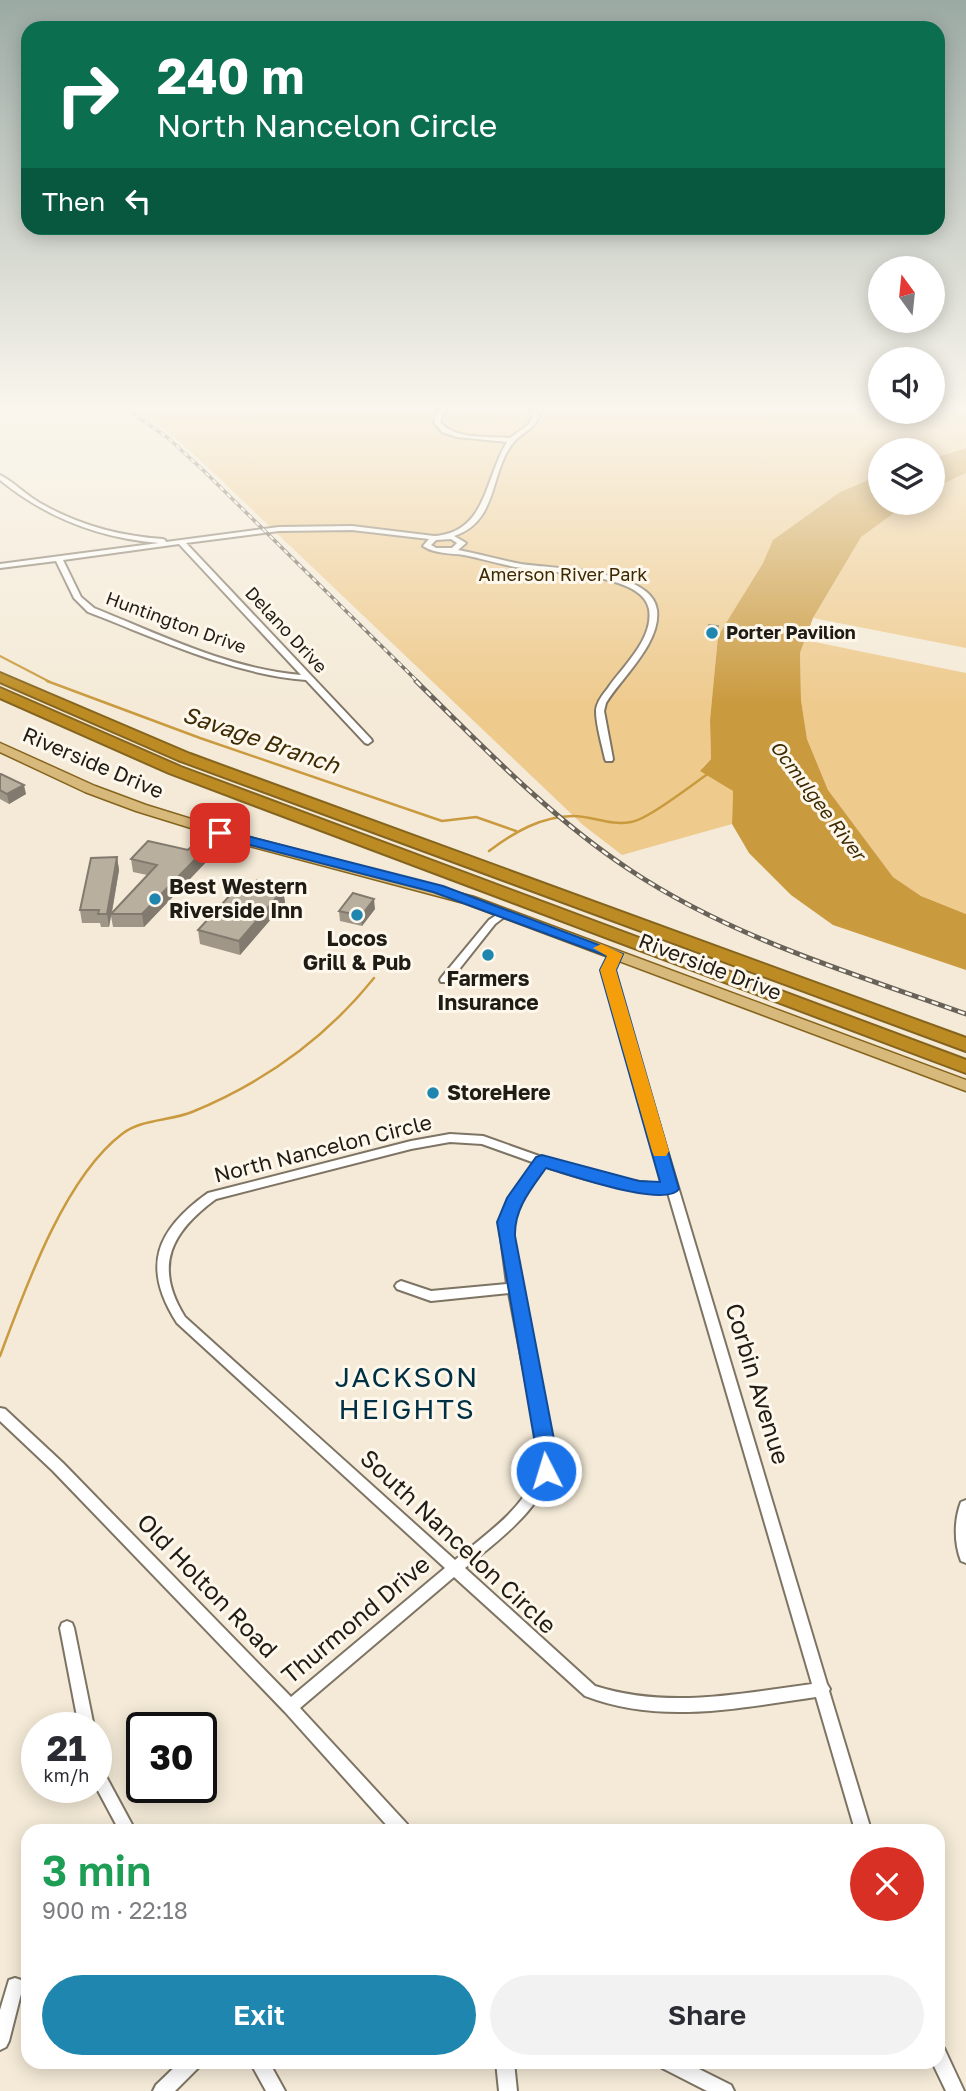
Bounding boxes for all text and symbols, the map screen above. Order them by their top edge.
text: 240 m [157,46,305,105]
icon: right [42,49,133,140]
text: North Nancelon Circle [157,106,497,144]
icon: left [119,182,157,220]
text: Then [42,186,105,217]
north arrow [868,256,945,332]
map controls [868,256,945,515]
button: sound [868,347,945,424]
button: layers [868,438,945,515]
park label: Amerson River Park [478,563,648,585]
street label: Delano Drive [241,582,332,677]
street label: Huntington Drive [103,586,250,658]
place label: Porter Pavilion [726,621,856,643]
marker: Porter Pavilion [704,625,720,641]
water label: Savage Branch [179,699,344,779]
street label: Riverside Drive [19,721,168,804]
water label: Ocmulgee River [766,735,872,866]
pin [190,803,250,863]
icon: arrive [201,814,239,852]
place label: Best Western Riverside Inn [169,873,307,923]
marker: Best Western Riverside Inn [147,891,163,907]
marker: Locos Grill & Pub [349,907,365,923]
place label: Locos Grill & Pub [303,925,411,975]
street label: Riverside Drive [635,927,785,1005]
marker: Farmers Insurance [480,947,496,963]
place label: Farmers Insurance [437,965,539,1015]
place label: StoreHere [447,1079,551,1105]
marker: StoreHere [425,1085,441,1101]
street label: North Nancelon Circle [211,1108,434,1188]
street label: Corbin Avenue [720,1300,797,1468]
district label: JACKSON HEIGHTS [335,1360,479,1425]
position arrow [509,1434,583,1508]
street label: South Nancelon Circle [355,1443,563,1639]
street label: Old Holton Road [132,1507,284,1663]
street label: Thurmond Drive [275,1549,435,1689]
speed limit sign: 30 [126,1712,217,1803]
text: 21 [47,1727,86,1769]
text: km/h [44,1764,89,1786]
text: 3 min [42,1845,151,1895]
button: close [850,1847,924,1921]
text: 900 m · 22:18 [42,1896,188,1924]
button: Exit [42,1975,476,2055]
button: Share [490,1975,924,2055]

